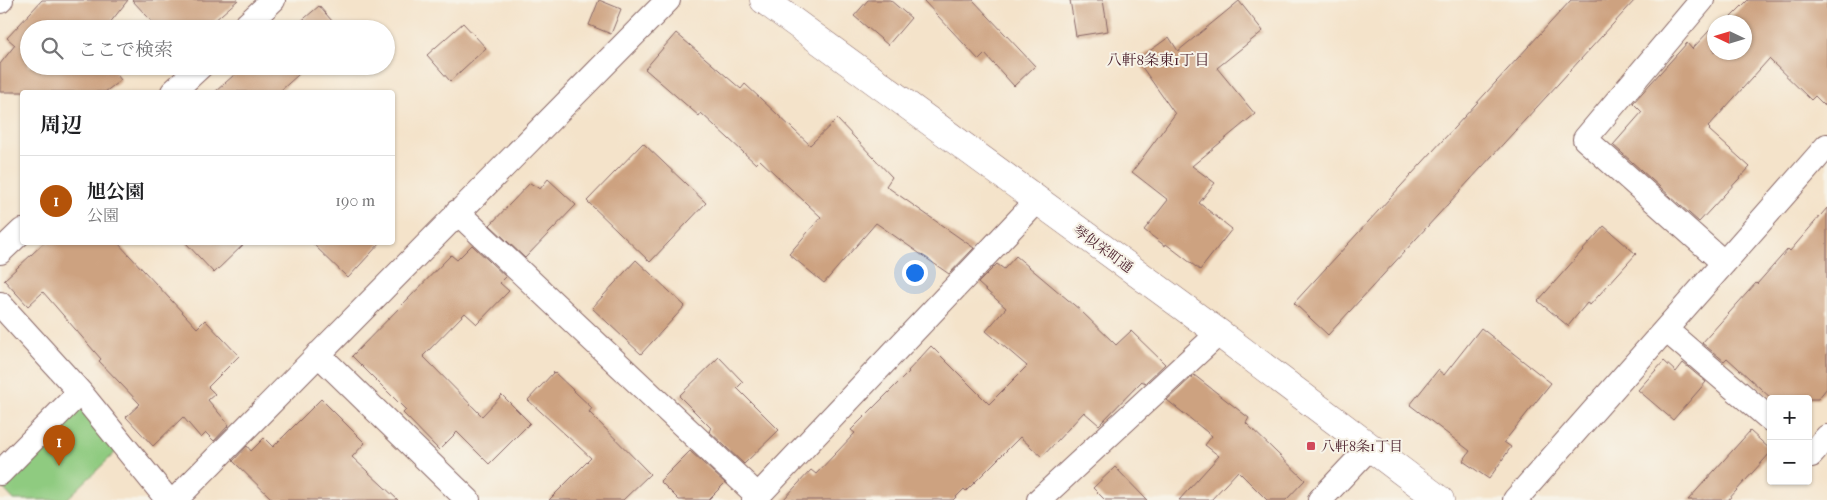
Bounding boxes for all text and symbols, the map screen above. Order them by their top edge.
north arrow [1707,15,1752,60]
search box [20,20,395,75]
icon: search [38,34,66,62]
text: ここで検索 [78,39,173,61]
district label: 八軒8条東1丁目 [1107,51,1209,69]
text: 周辺 [40,113,82,137]
text: 旭公園 [87,181,144,203]
text: 1 [53,191,59,210]
text: 190 m [335,191,375,210]
text: 公園 [87,206,119,225]
street label: 琴似栄町通 [1070,222,1136,276]
your location [902,260,928,286]
map controls [1767,395,1812,485]
button: + [1767,395,1812,440]
pin: 1 [43,425,75,466]
place label: 八軒8条1丁目 [1321,438,1403,455]
marker: 八軒8条1丁目 [1305,440,1317,452]
button: − [1767,440,1812,485]

